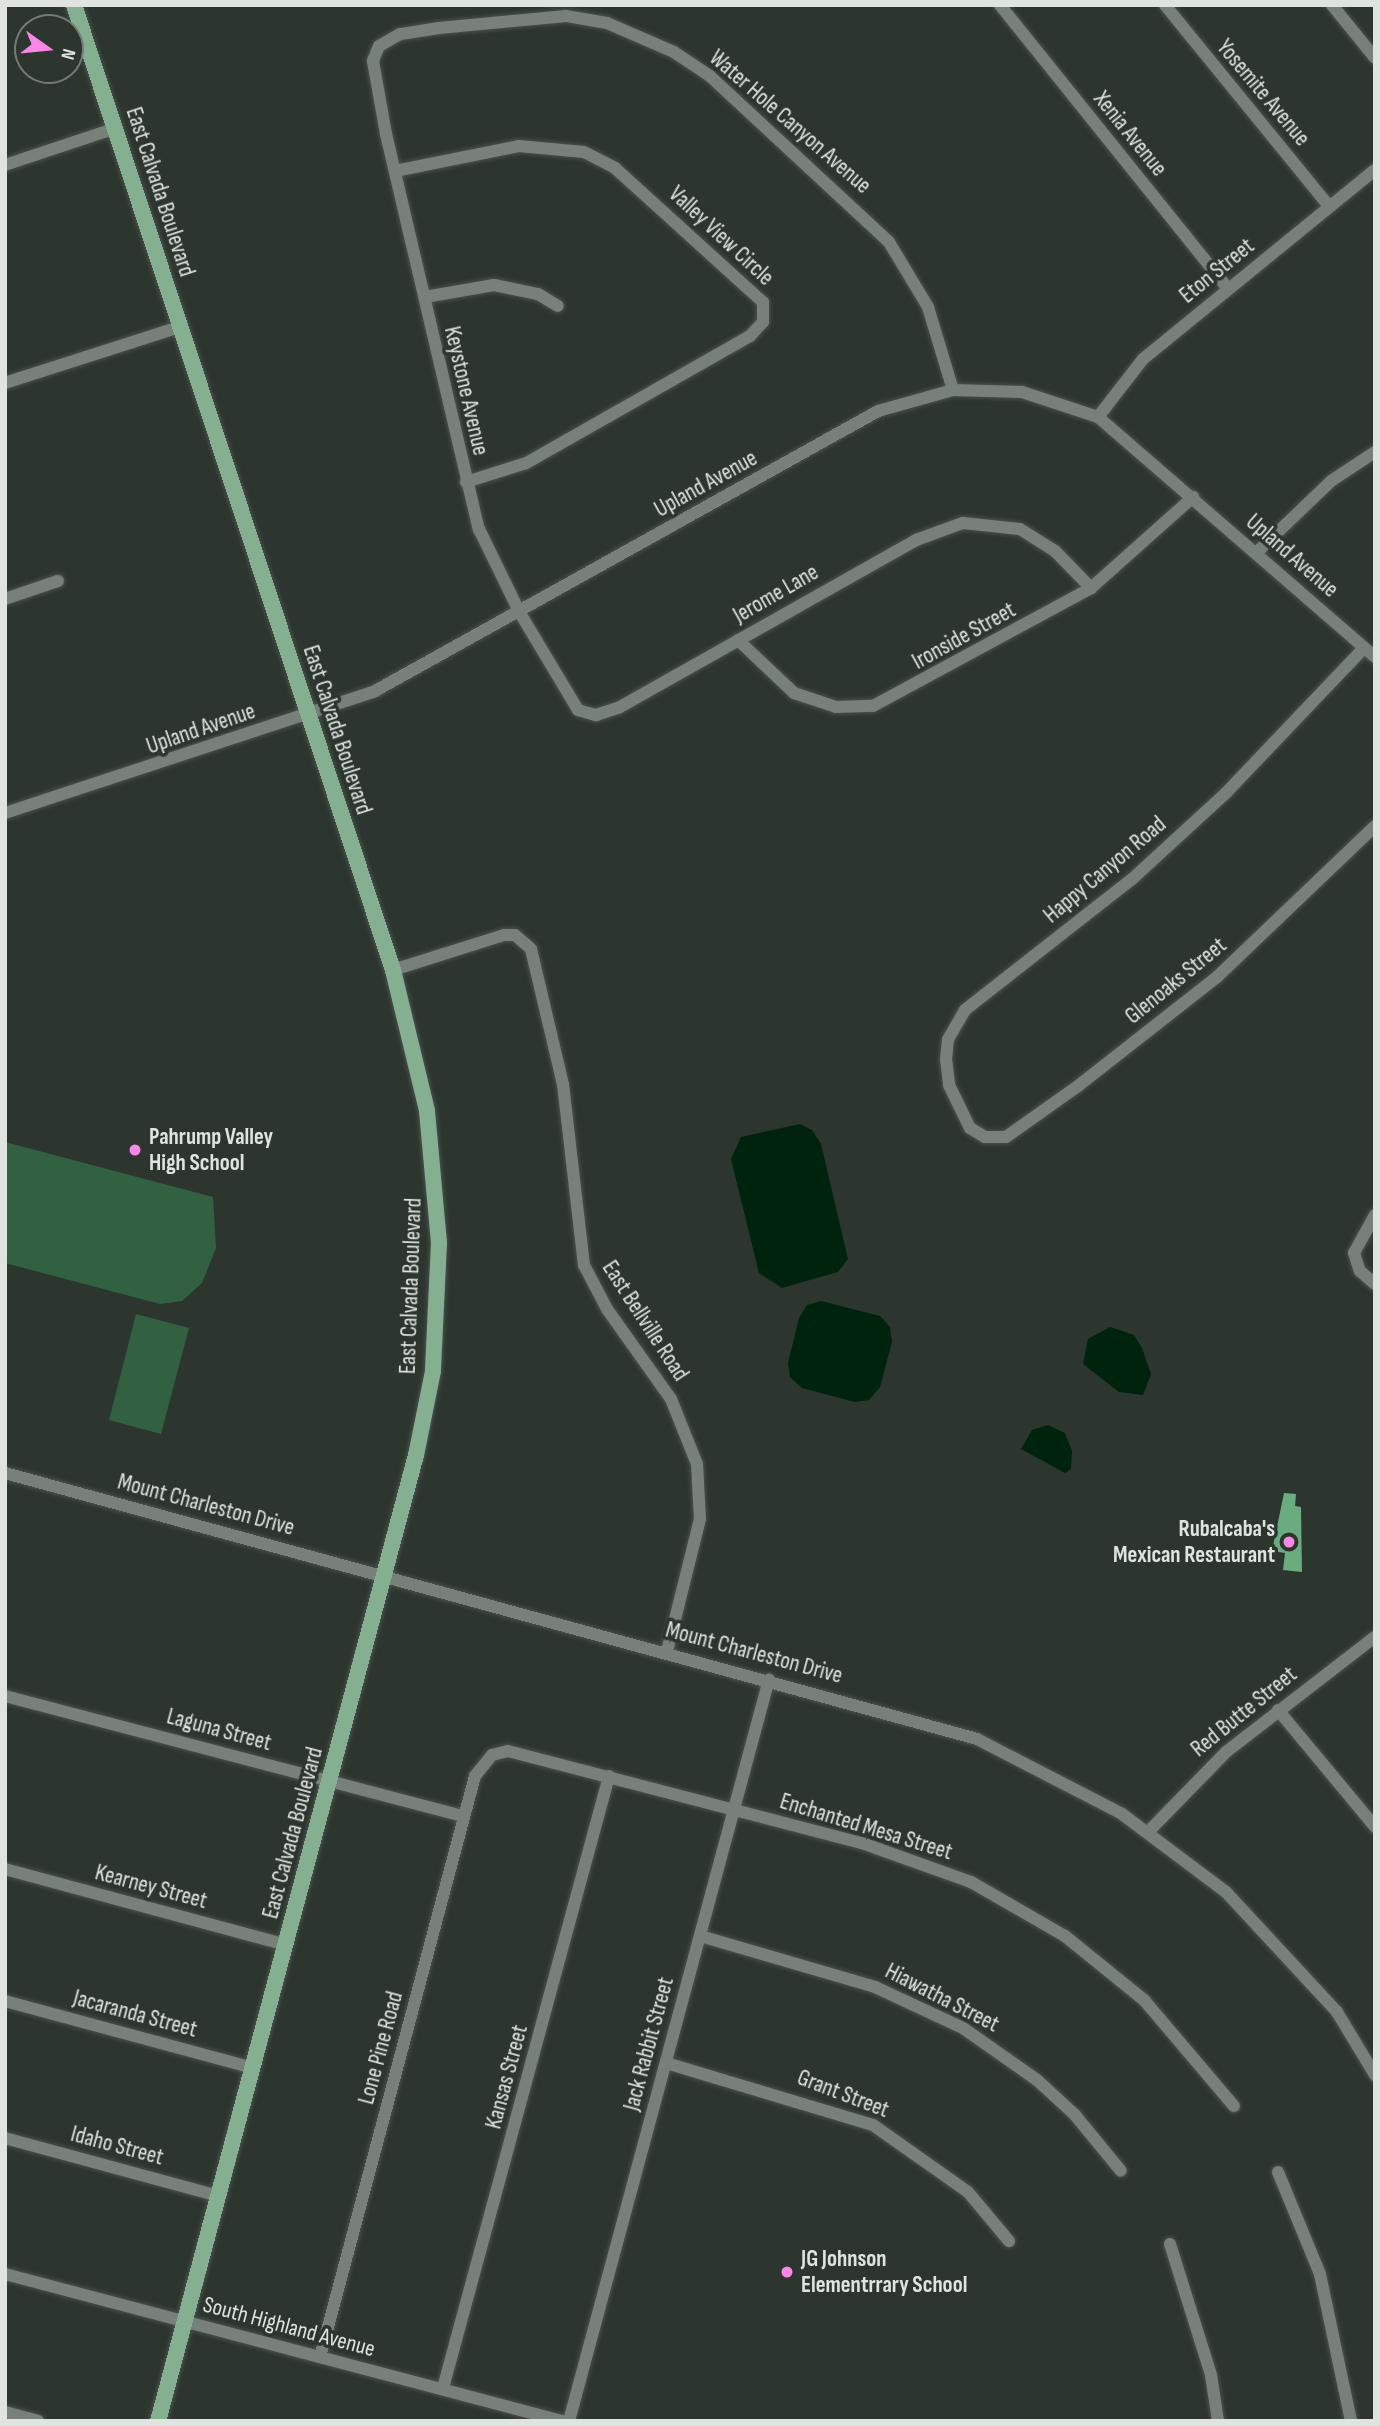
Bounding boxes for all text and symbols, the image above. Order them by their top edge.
north arrow [14,14,84,84]
street label: Yosemite Avenue [1210,34,1316,152]
street label: Water Hole Canyon Avenue [703,44,877,200]
text: N [55,46,80,62]
street label: Xenia Avenue [1087,86,1173,182]
street label: East Calvada Boulevard [120,104,200,280]
street label: Valley View Circle [663,180,779,292]
street label: Eton Street [1174,233,1260,309]
street label: Keystone Avenue [438,324,494,458]
street label: Upland Avenue [650,444,762,524]
street label: Upland Avenue [1240,508,1344,604]
street label: Jerome Lane [728,559,824,629]
street label: Ironside Street [908,596,1020,676]
street label: East Calvada Boulevard [297,642,377,818]
street label: Upland Avenue [143,697,259,761]
street label: Happy Canyon Road [1038,811,1172,929]
street label: Glenoaks Street [1120,932,1232,1030]
place label: Pahrump Valley High School [149,1123,273,1177]
marker: Pahrump Valley High School [127,1142,143,1158]
street label: East Calvada Boulevard [394,1197,428,1375]
street label: East Bellville Road [596,1256,694,1386]
street label: Mount Charleston Drive [115,1468,297,1542]
place label: Rubalcaba's Mexican Restaurant [1113,1515,1275,1569]
marker: Rubalcaba's Mexican Restaurant [1281,1534,1297,1550]
street label: Mount Charleston Drive [663,1616,845,1690]
street label: Red Butte Street [1186,1661,1302,1763]
street label: Laguna Street [164,1703,274,1757]
street label: East Calvada Boulevard [257,1744,329,1922]
street label: Enchanted Mesa Street [777,1788,955,1866]
street label: Kearney Street [92,1859,210,1915]
street label: Hiawatha Street [880,1958,1004,2038]
street label: Jack Rabbit Street [618,1974,680,2114]
street label: Jacaranda Street [70,1984,200,2044]
street label: Lone Pine Road [353,1989,409,2107]
street label: Kansas Street [480,2022,534,2132]
street label: Grant Street [793,2064,893,2124]
street label: Idaho Street [68,2120,166,2172]
place label: JG Johnson Elementrrary School [801,2245,967,2299]
marker: JG Johnson Elementrrary School [779,2264,795,2280]
street label: South Highland Avenue [200,2291,378,2363]

